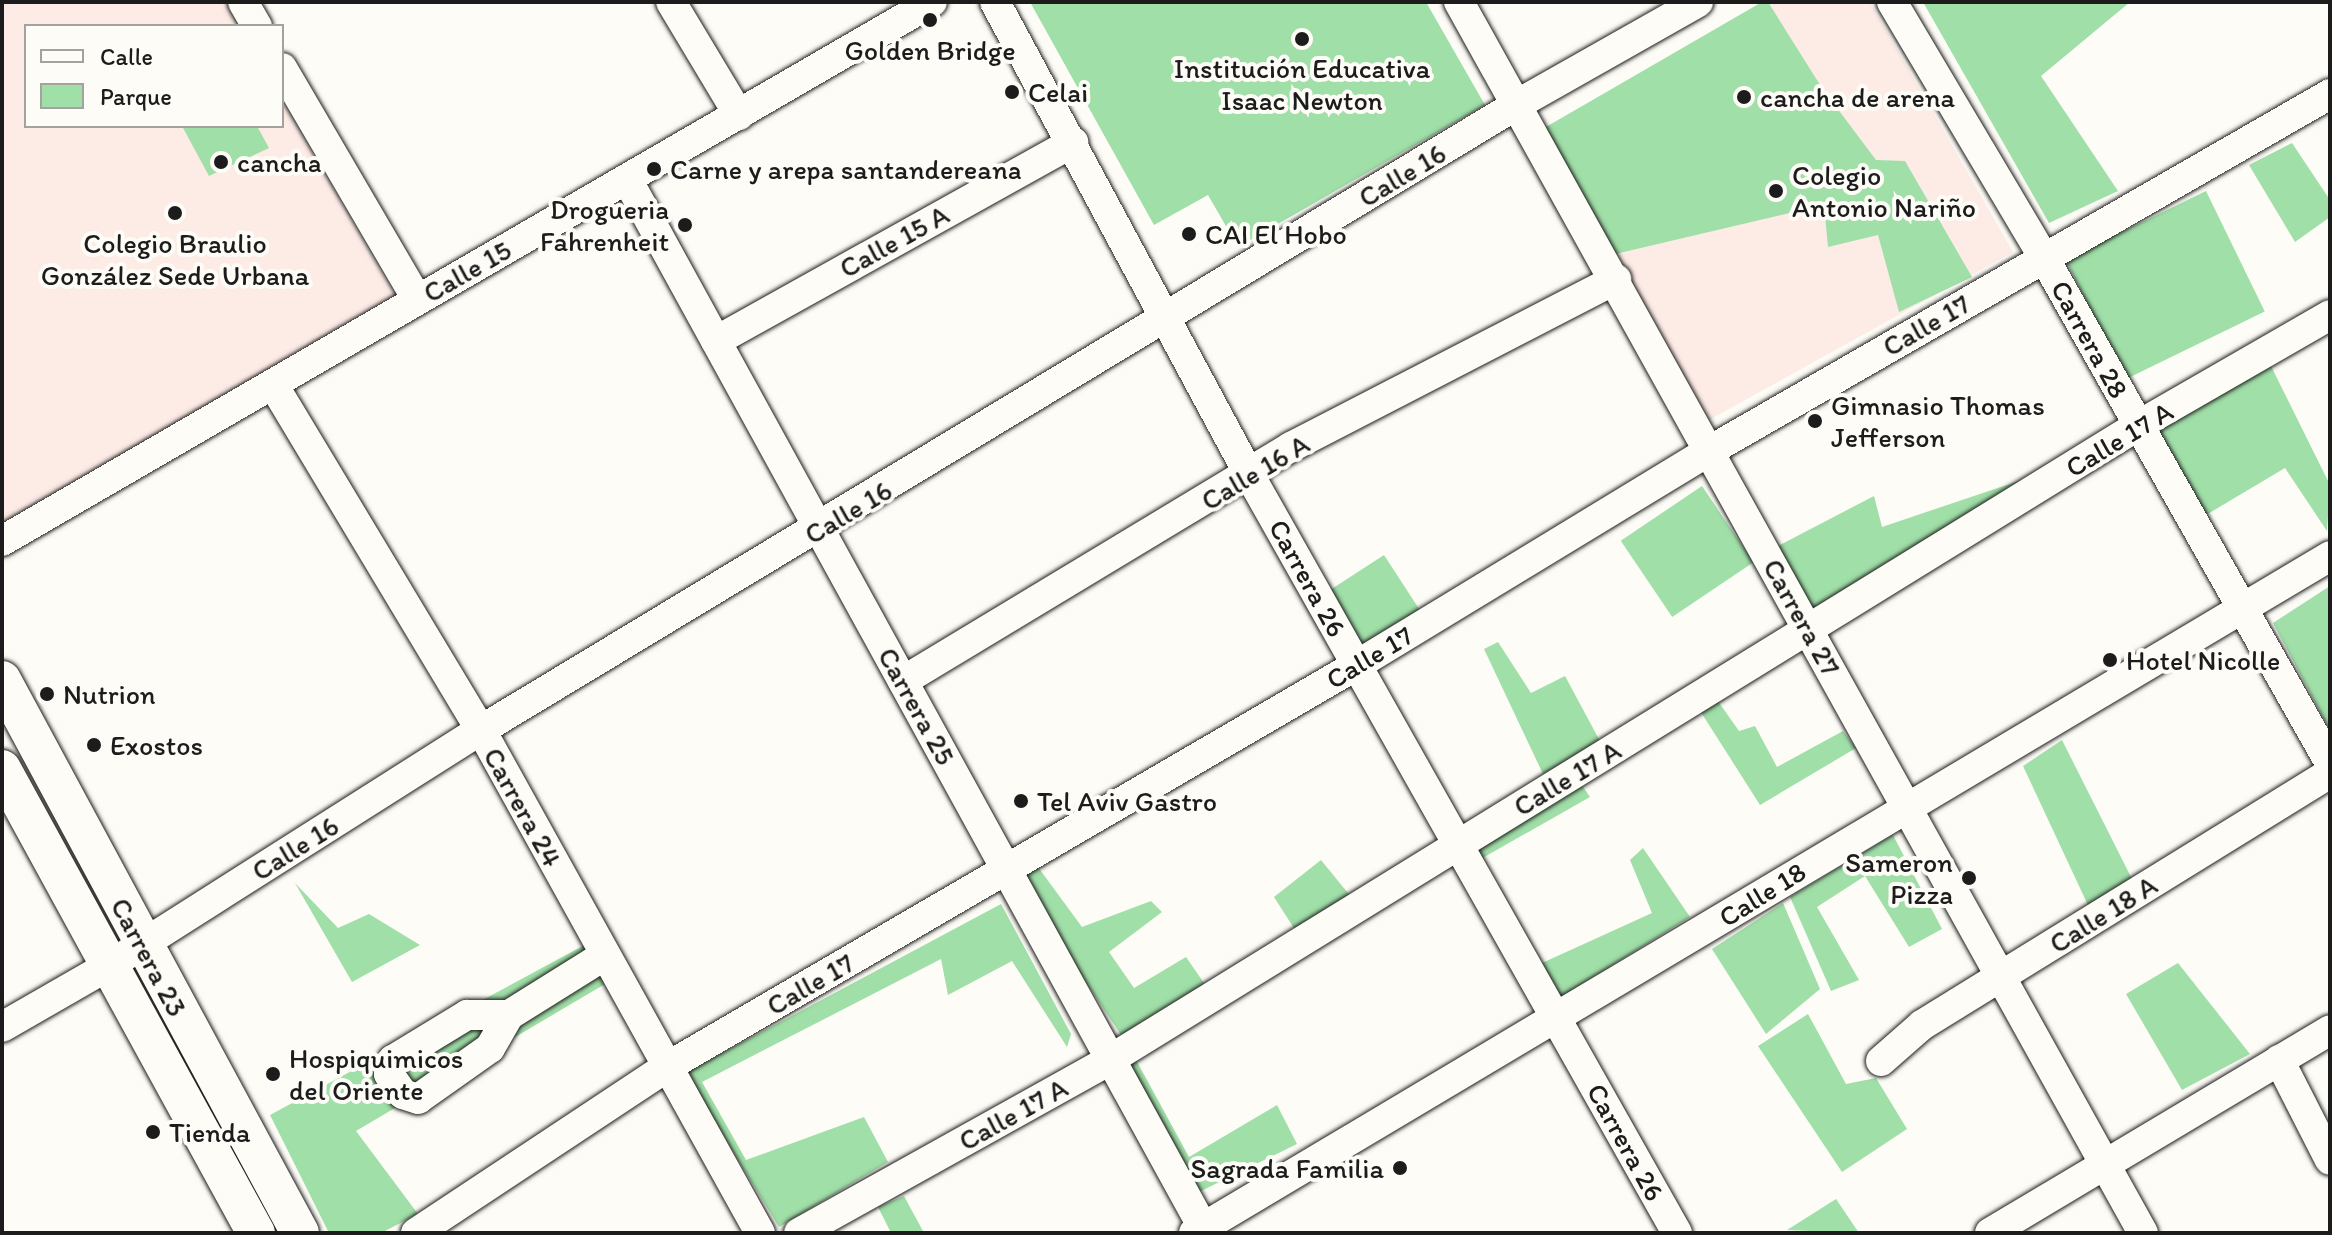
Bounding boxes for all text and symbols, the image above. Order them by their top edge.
marker: Golden Bridge [921,11,939,29]
legend [24,24,284,128]
marker: Institución Educativa Isaac Newton [1293,30,1311,48]
place label: Golden Bridge [844,33,1016,67]
text: Calle [100,42,153,71]
place label: Institución Educativa Isaac Newton [1174,51,1430,117]
place label: Celai [1028,75,1088,109]
place label: cancha de arena [1760,80,1954,114]
text: Parque [100,82,172,111]
marker: Celai [1003,83,1021,101]
marker: cancha de arena [1735,88,1753,106]
street label: Calle 16 [1352,136,1452,214]
place label: cancha [237,145,322,179]
place label: Carne y arepa santandereana [670,152,1020,186]
marker: cancha [212,153,230,171]
place label: Colegio Antonio Nariño [1792,158,1976,224]
marker: Carne y arepa santandereana [645,160,663,178]
marker: Colegio Antonio Nariño [1767,182,1785,200]
place label: Drogueria Fahrenheit [540,192,669,258]
street label: Calle 15 A [833,197,955,285]
marker: Colegio Braulio González Sede Urbana [166,204,184,222]
marker: Drogueria Fahrenheit [676,216,694,234]
place label: CAI El Hobo [1205,217,1347,251]
marker: CAI El Hobo [1180,225,1198,243]
place label: Colegio Braulio González Sede Urbana [40,226,310,292]
street label: Calle 15 [417,233,517,309]
street label: Carrera 28 [2044,274,2136,404]
street label: Calle 17 [1876,287,1976,363]
place label: Gimnasio Thomas Jefferson [1831,388,2044,454]
street label: Calle 17 A [2059,394,2179,484]
marker: Gimnasio Thomas Jefferson [1806,412,1824,430]
street label: Calle 16 A [1195,427,1315,517]
street label: Calle 16 [798,473,898,551]
street label: Carrera 26 [1262,513,1354,643]
street label: Carrera 27 [1756,553,1848,681]
street label: Calle 17 [1320,618,1418,696]
street label: Carrera 25 [871,641,963,771]
place label: Hotel Nicolle [2126,643,2280,677]
marker: Hotel Nicolle [2101,651,2119,669]
place label: Nutrion [63,677,156,711]
marker: Nutrion [38,685,56,703]
place label: Exostos [110,728,203,762]
street label: Calle 17 A [1507,733,1627,823]
marker: Exostos [85,736,103,754]
street label: Carrera 24 [477,742,569,872]
place label: Tel Aviv Gastro [1037,784,1217,818]
marker: Tel Aviv Gastro [1012,792,1030,810]
street label: Calle 16 [245,808,345,888]
place label: Sameron Pizza [1845,845,1953,911]
street label: Calle 18 [1712,854,1812,934]
street label: Calle 18 A [2043,868,2163,960]
marker: Sameron Pizza [1960,869,1978,887]
street label: Carrera 23 [104,892,194,1022]
street label: Calle 17 [760,946,860,1022]
place label: Hospiquimicos del Oriente [289,1041,463,1107]
marker: Hospiquimicos del Oriente [264,1065,282,1083]
street label: Calle 17 A [953,1070,1073,1158]
street label: Carrera 26 [1580,1077,1672,1207]
place label: Tienda [169,1115,251,1149]
marker: Tienda [144,1123,162,1141]
place label: Sagrada Familia [1191,1151,1384,1185]
marker: Sagrada Familia [1391,1159,1409,1177]

